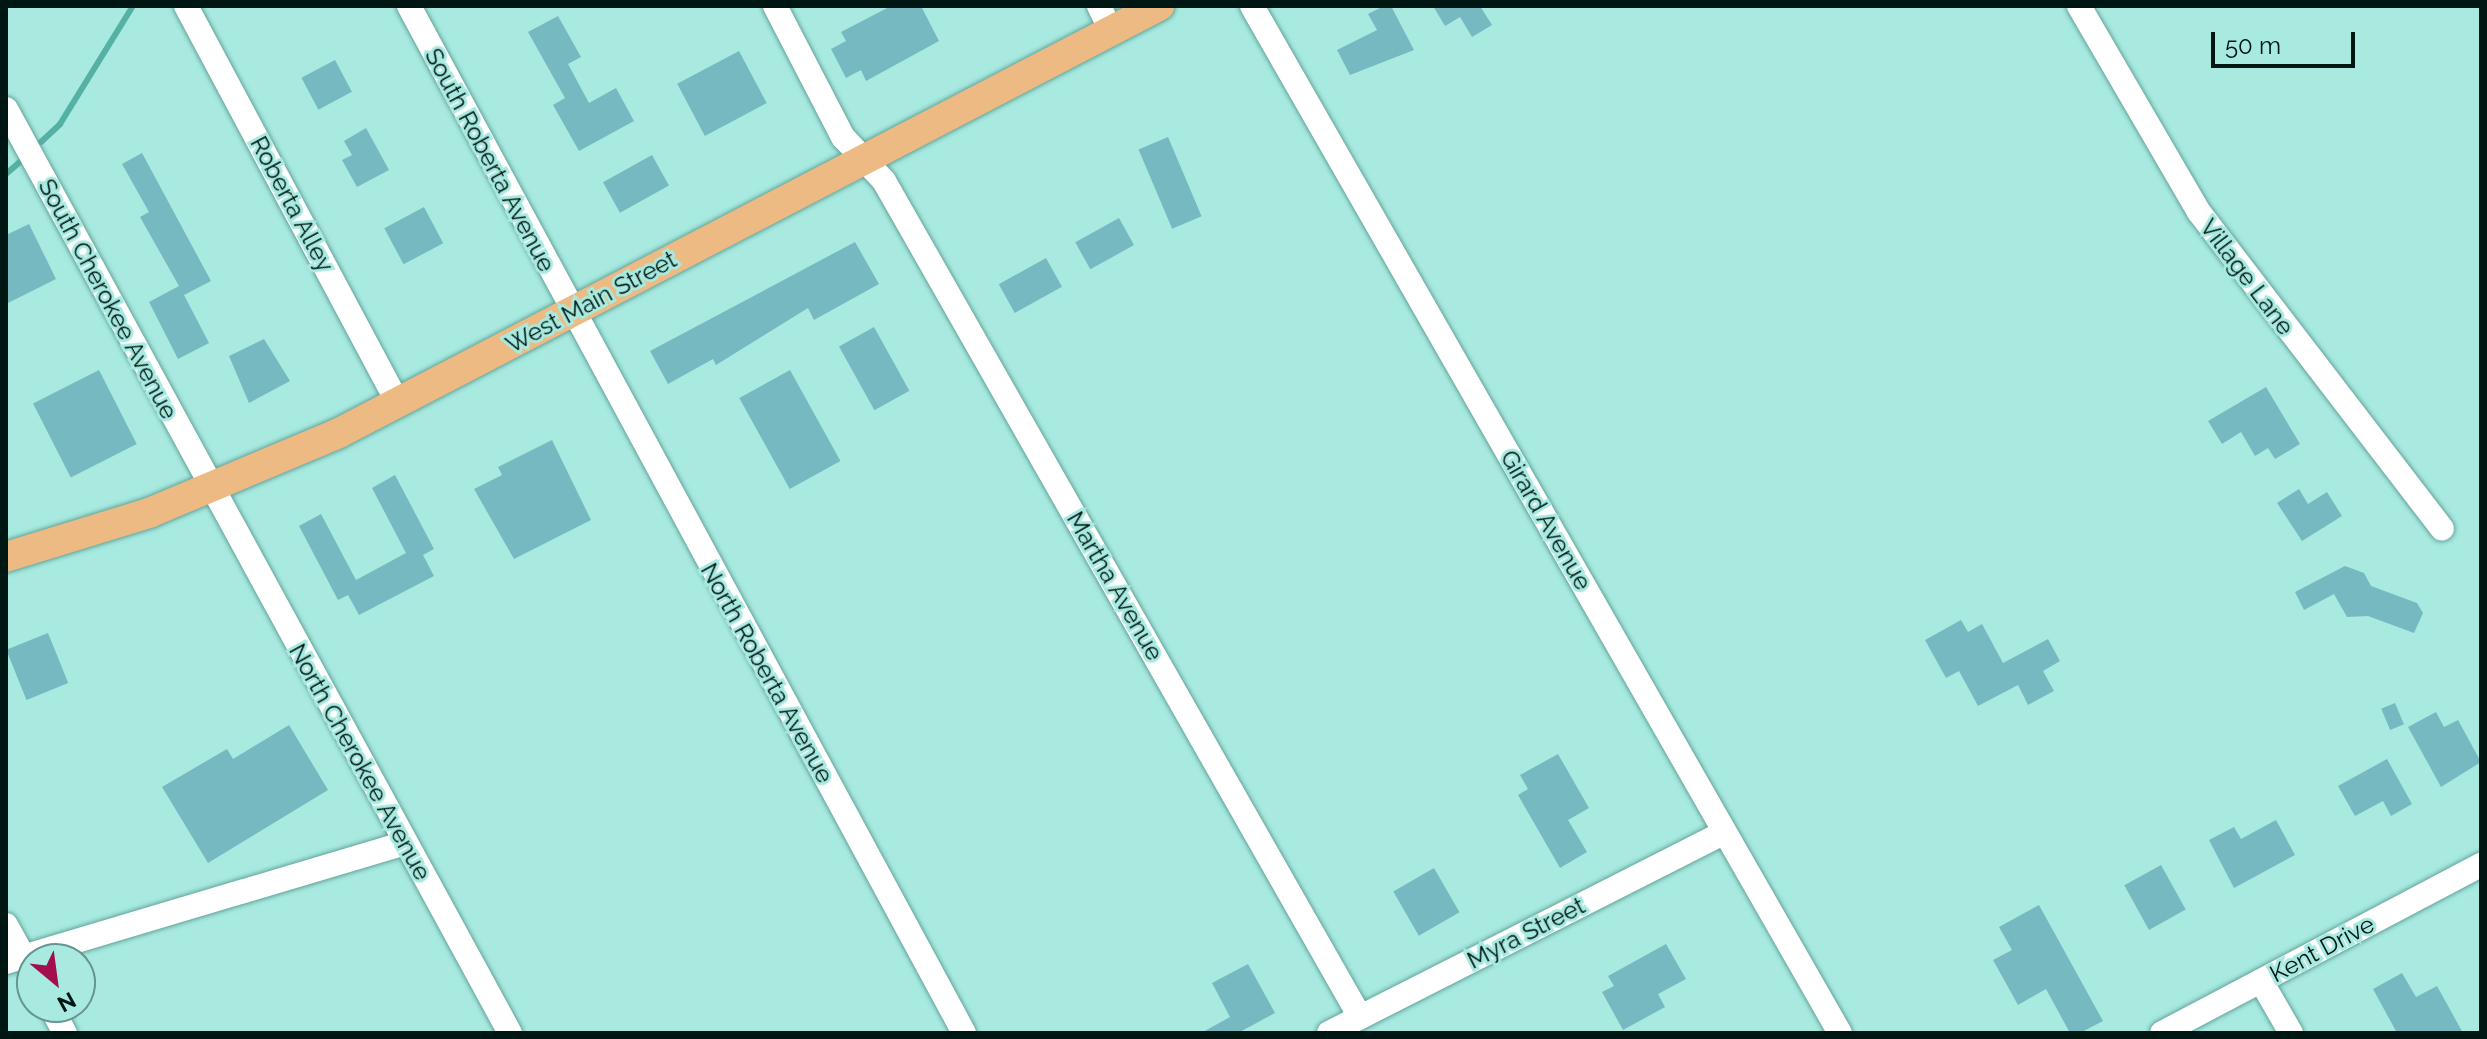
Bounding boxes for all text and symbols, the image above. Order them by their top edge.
scale bar [2215,16,2359,66]
text: 50 m [2225,31,2281,60]
street label: South Roberta Avenue [419,43,561,277]
street label: Roberta Alley [244,131,340,277]
street label: South Cherokee Avenue [32,174,184,424]
street label: Village Lane [2194,213,2300,341]
street label: West Main Street [501,245,681,359]
street label: Girard Avenue [1494,445,1598,595]
street label: Martha Avenue [1061,506,1169,666]
street label: North Roberta Avenue [694,558,840,788]
street label: North Cherokee Avenue [283,638,437,886]
street label: Myra Street [1462,891,1590,975]
street label: Kent Drive [2265,910,2379,988]
north arrow [16,943,96,1023]
text: N [53,987,80,1018]

